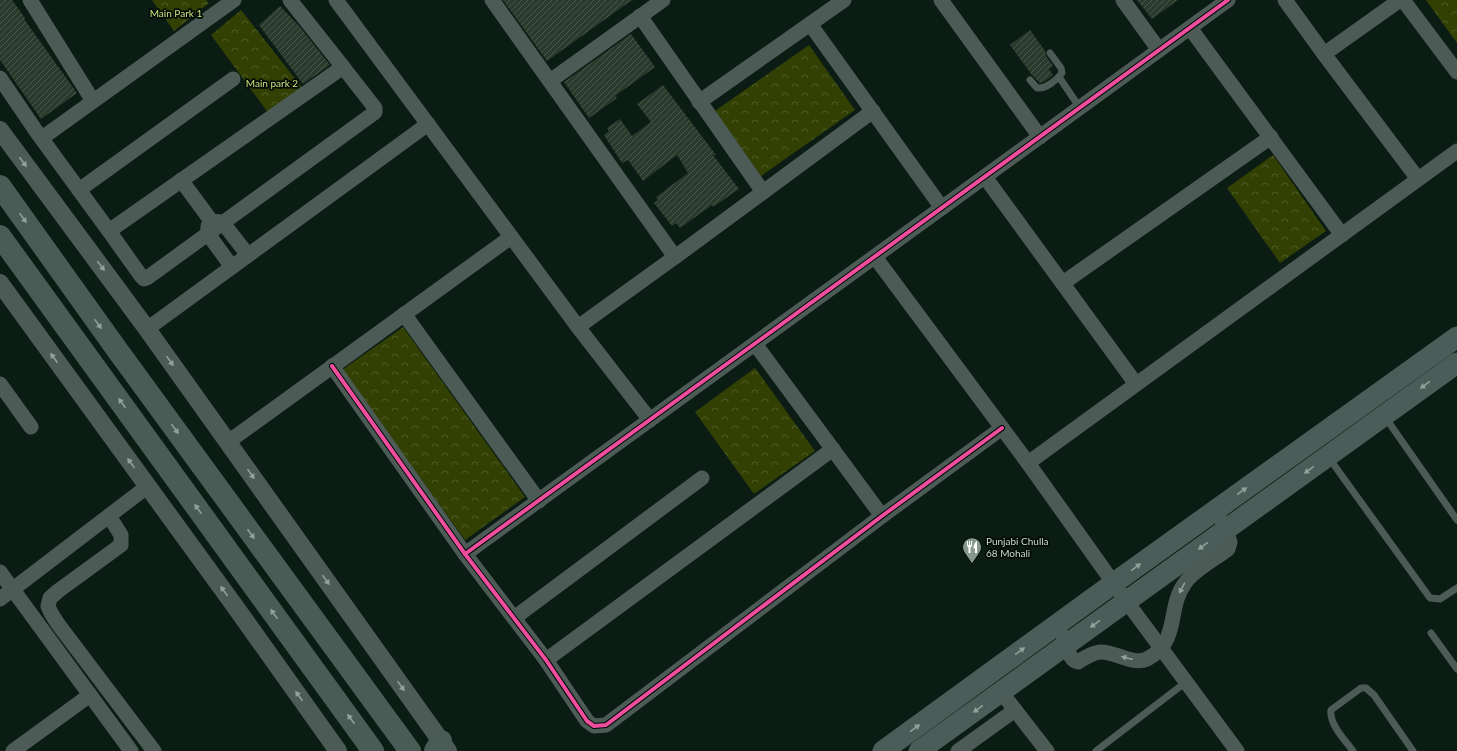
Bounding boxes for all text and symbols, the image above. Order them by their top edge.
park label: Main Park 1 [150,7,202,19]
park label: Main park 2 [246,77,298,89]
one-way arrow [19,156,27,167]
one-way arrow [19,213,27,223]
one-way arrow [96,261,104,271]
one-way arrow [94,318,103,329]
one-way arrow [50,353,58,363]
one-way arrow [166,355,174,366]
one-way arrow [1420,381,1431,389]
one-way arrow [118,398,126,409]
one-way arrow [171,424,179,434]
one-way arrow [127,458,135,468]
one-way arrow [1303,466,1314,474]
one-way arrow [247,468,255,479]
one-way arrow [1237,487,1247,495]
one-way arrow [194,503,202,514]
one-way arrow [247,529,255,539]
place label: Punjabi Chulla 68 Mohali [986,535,1049,559]
restaurant icon: Punjabi Chulla 68 Mohali [961,536,983,564]
one-way arrow [1198,542,1209,550]
one-way arrow [1131,563,1142,571]
one-way arrow [322,574,330,585]
one-way arrow [1178,583,1185,594]
one-way arrow [220,585,228,596]
one-way arrow [271,609,279,619]
one-way arrow [1090,620,1100,628]
one-way arrow [1014,647,1025,656]
one-way arrow [1120,655,1132,661]
one-way arrow [397,680,405,691]
one-way arrow [295,691,304,702]
one-way arrow [973,704,983,712]
one-way arrow [347,714,355,725]
one-way arrow [909,724,920,732]

